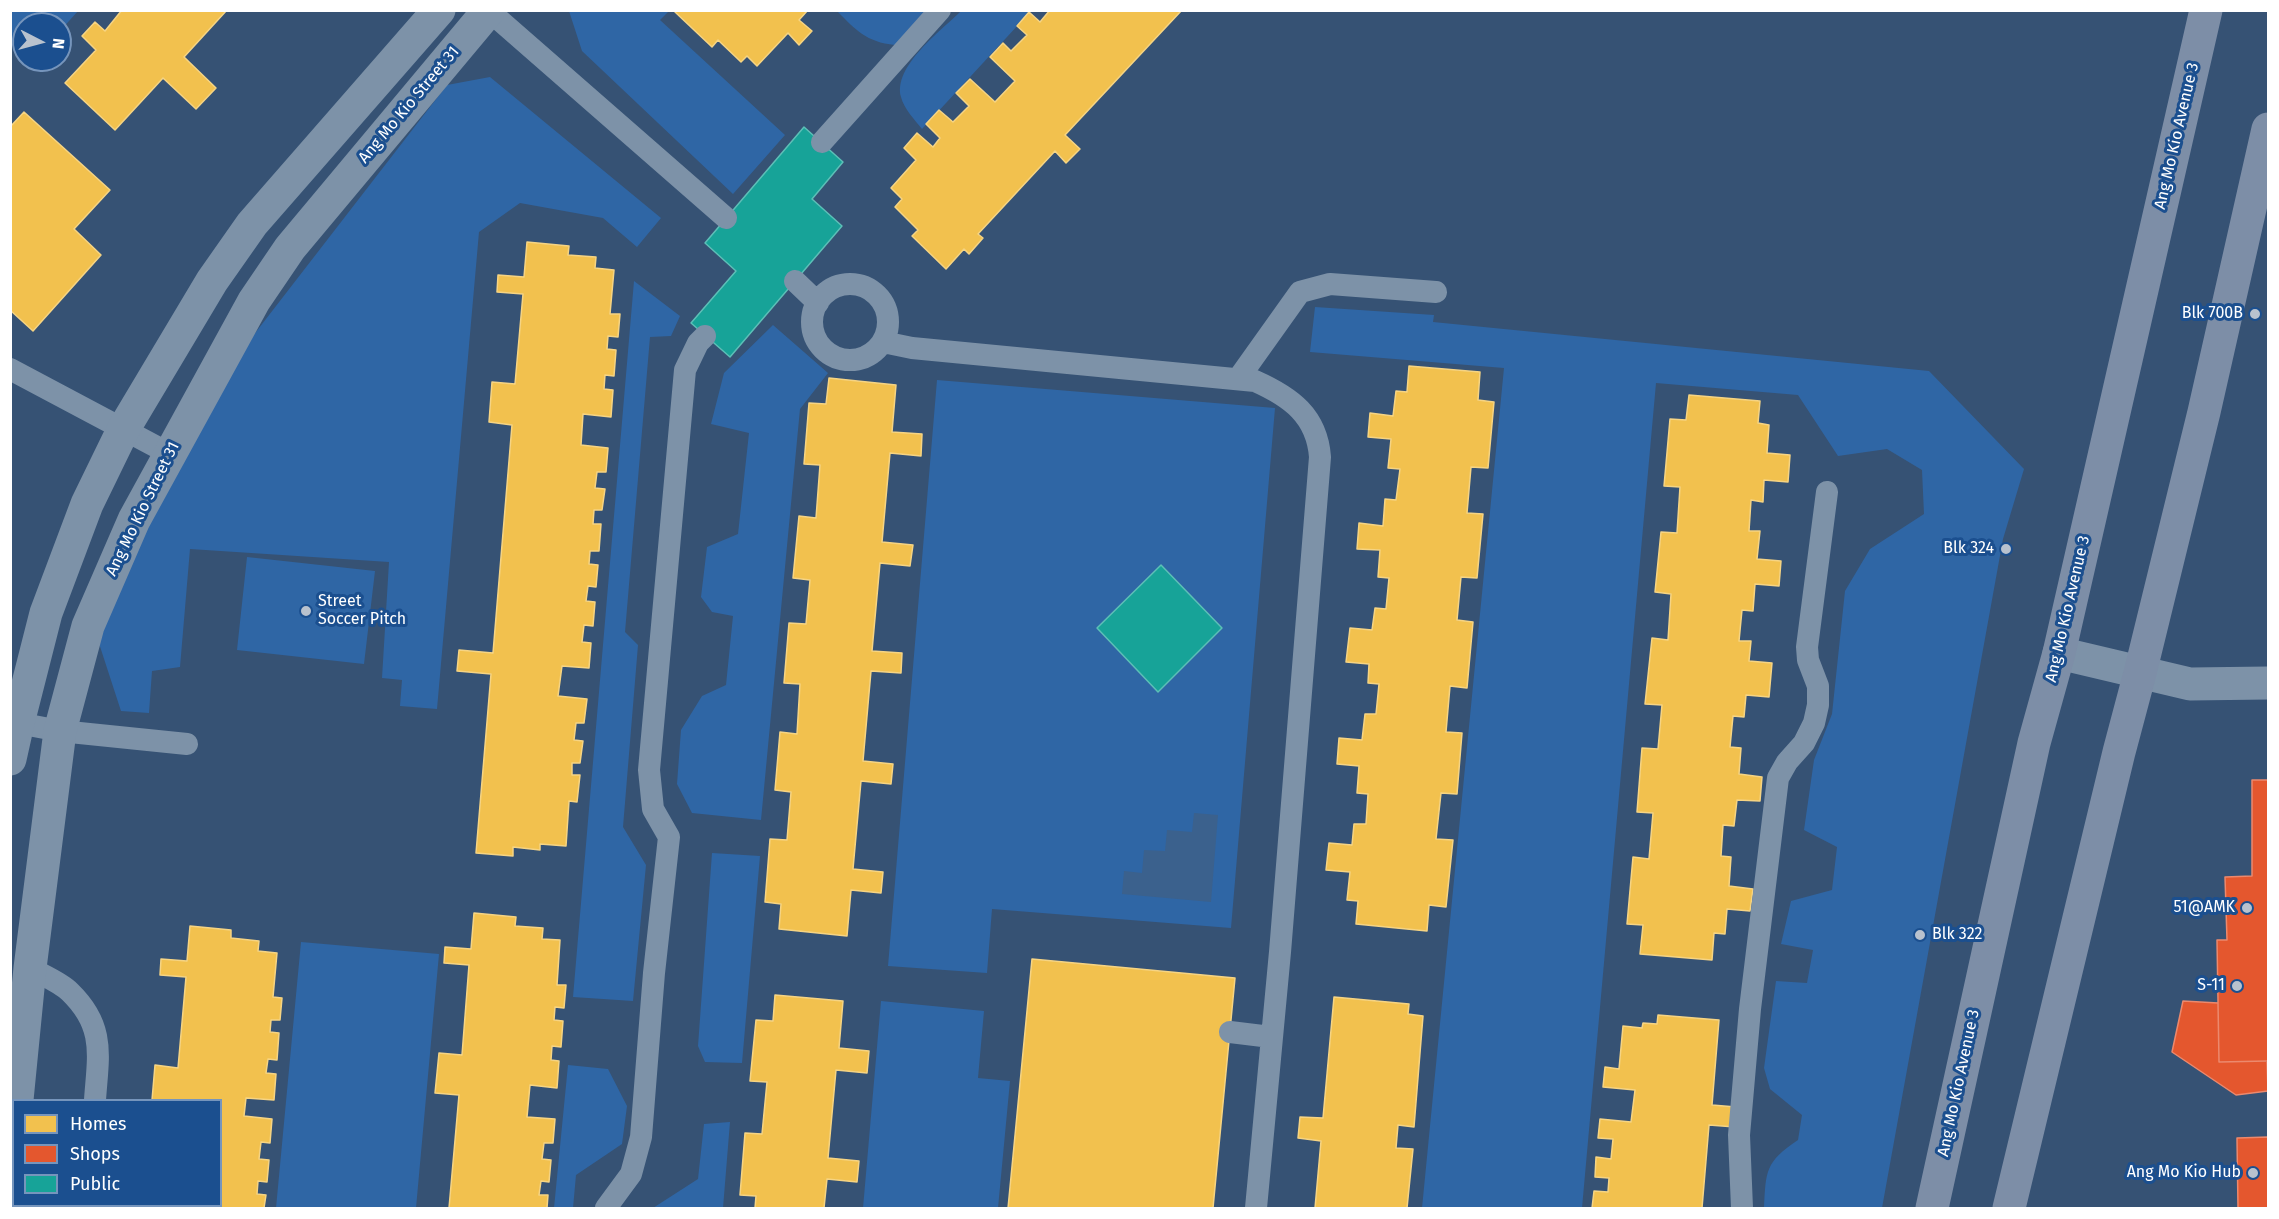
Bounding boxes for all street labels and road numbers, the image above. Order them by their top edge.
street label: Ang Mo Kio Street 31 [354,43,464,167]
street label: Ang Mo Kio Avenue 3 [2151,61,2203,211]
street label: Ang Mo Kio Street 31 [102,439,184,579]
street label: Ang Mo Kio Avenue 3 [2042,534,2094,684]
street label: Ang Mo Kio Avenue 3 [1934,1008,1984,1158]

